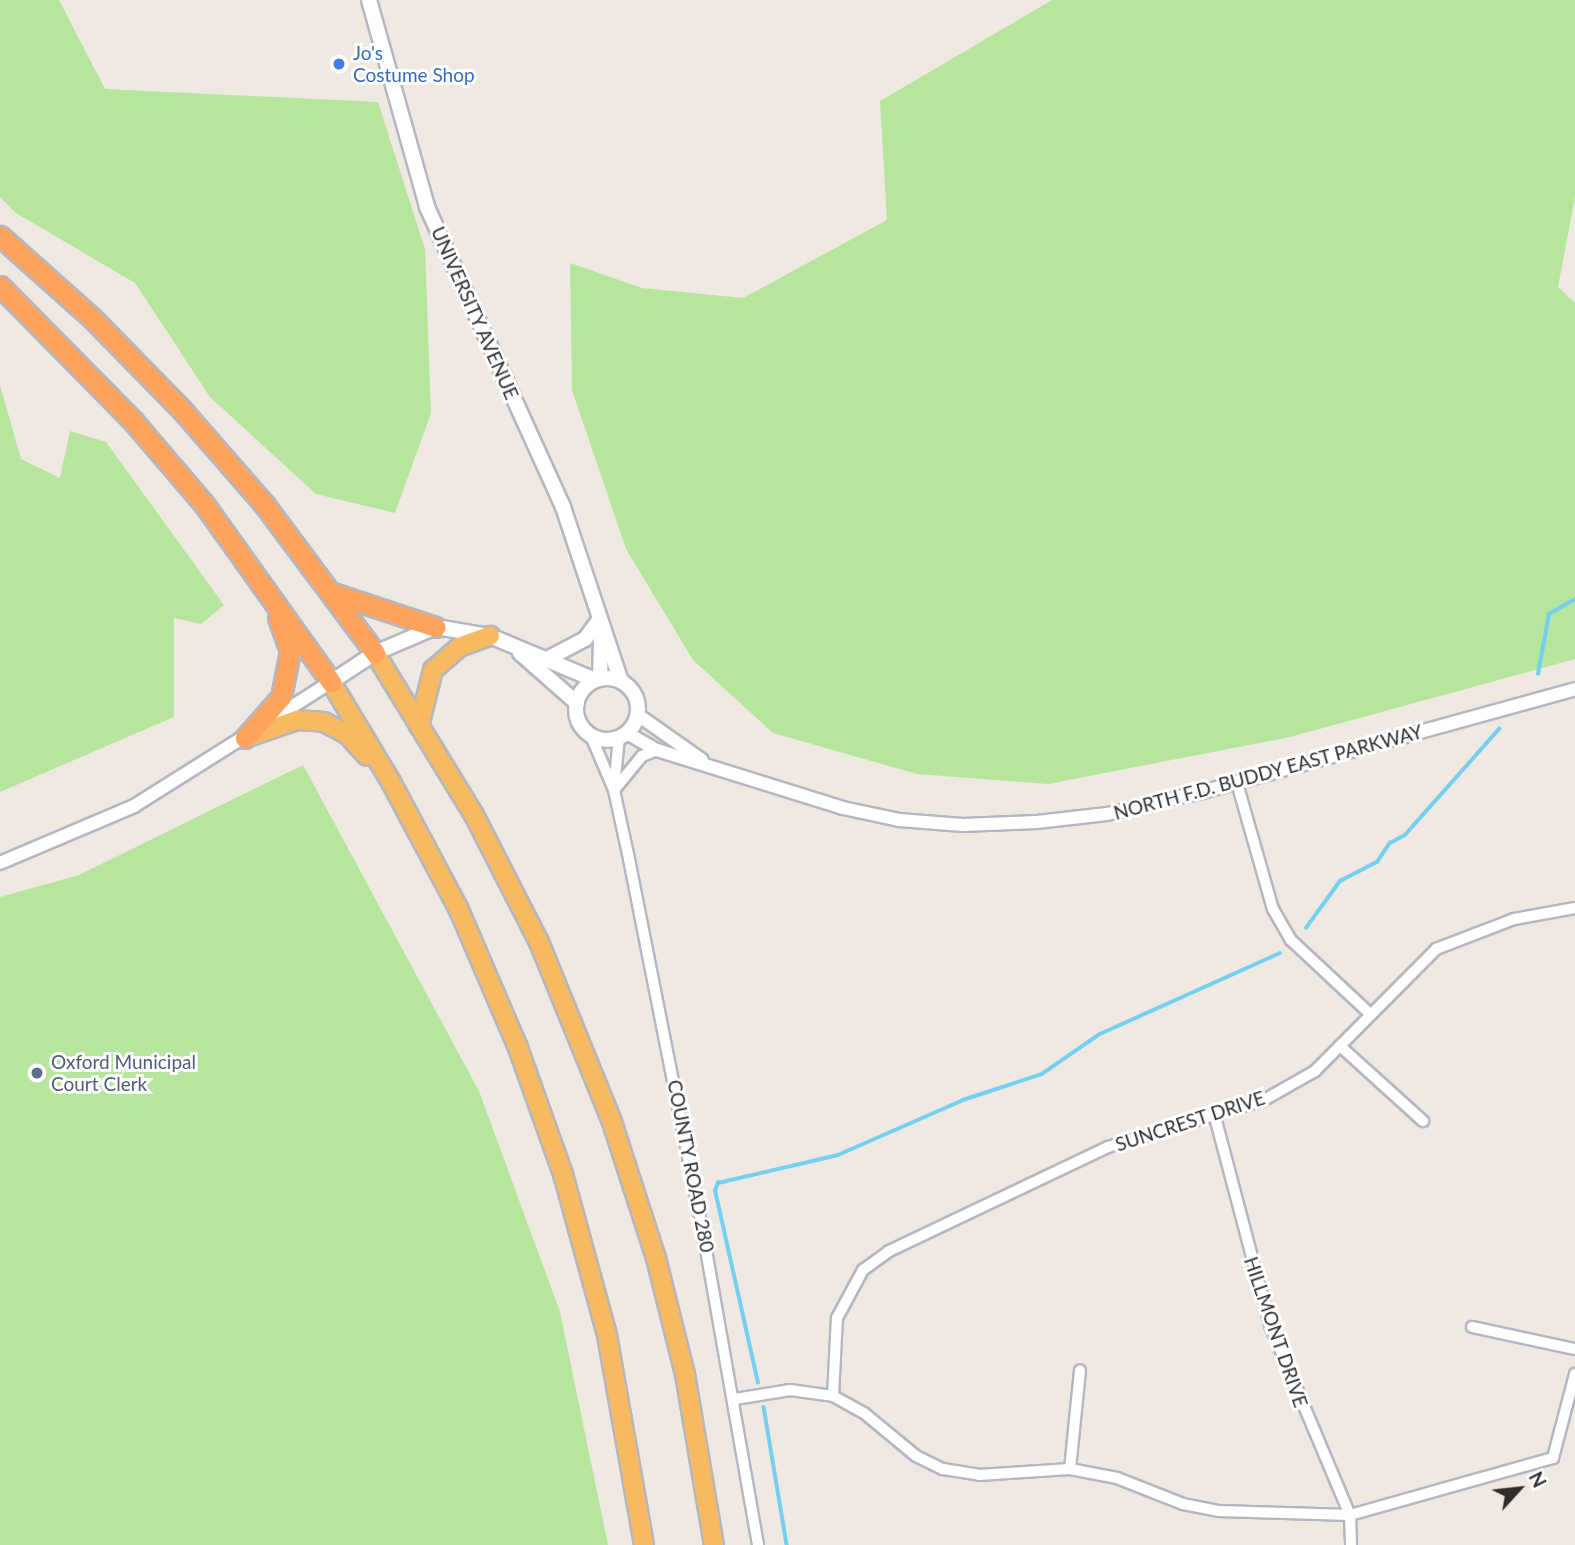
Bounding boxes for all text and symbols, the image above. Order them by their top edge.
place label: Jo's Costume Shop [353,42,475,86]
marker: Jo's Costume Shop [331,56,347,72]
street label: UNIVERSITY AVENUE [426,222,524,404]
street label: NORTH F.D. BUDDY EAST PARKWAY [1111,720,1425,824]
place label: Oxford Municipal Court Clerk [51,1051,196,1095]
marker: Oxford Municipal Court Clerk [29,1065,45,1081]
street label: COUNTY ROAD 280 [663,1077,719,1255]
street label: SUNCREST DRIVE [1112,1086,1268,1156]
street label: HILLMONT DRIVE [1239,1253,1313,1411]
north arrow [1484,1454,1554,1524]
text: N [1525,1467,1552,1491]

